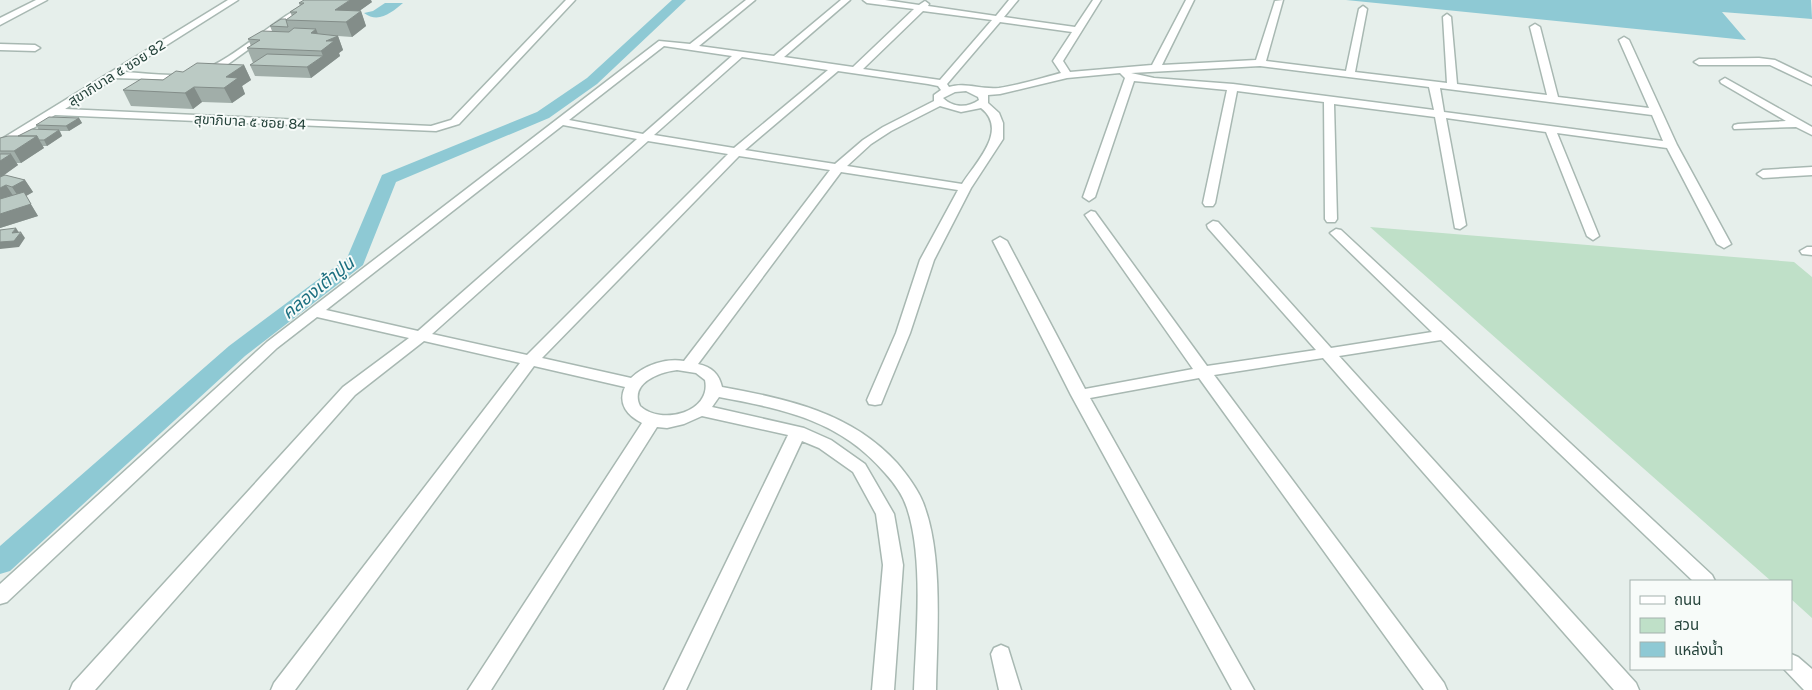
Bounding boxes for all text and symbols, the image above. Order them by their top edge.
street label: สุขาภิบาล ๕ ซอย 82 [65,36,169,110]
street label: สุขาภิบาล ๕ ซอย 84 [194,111,307,133]
water label: คลองเต้าปูน [277,251,360,324]
legend [1630,580,1792,670]
text: ถนน [1674,591,1701,609]
text: สวน [1674,616,1699,634]
text: แหล่งน้ำ [1674,639,1723,659]

